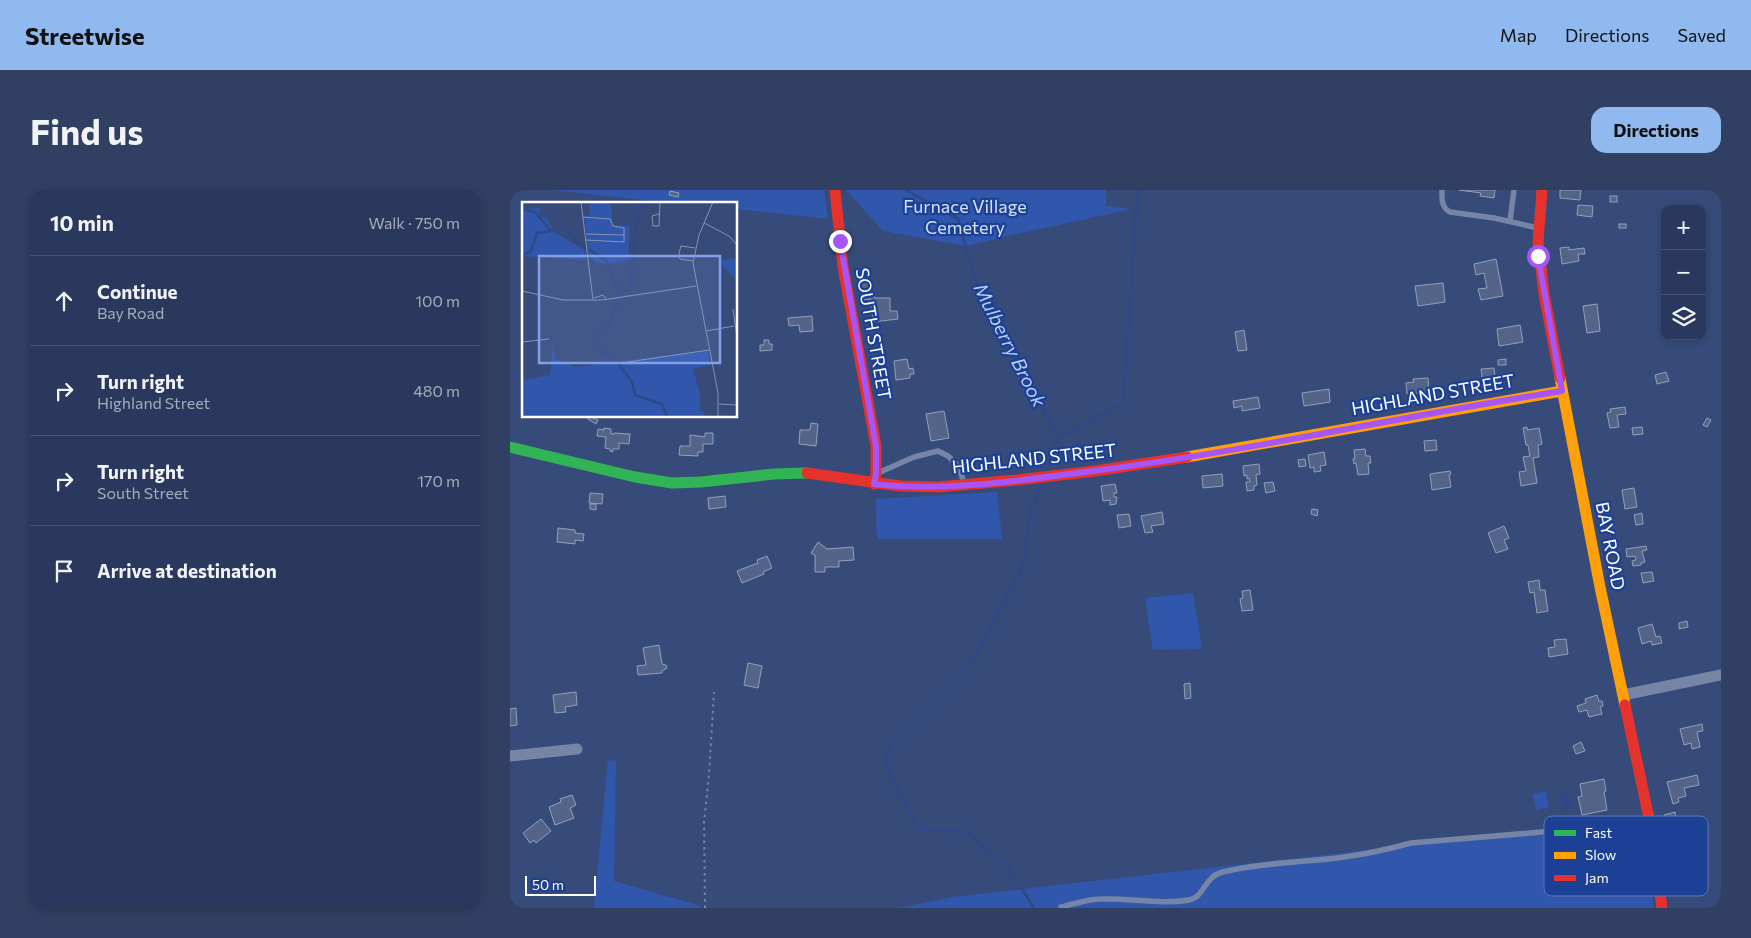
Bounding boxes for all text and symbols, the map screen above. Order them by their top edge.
text: Streetwise [25,21,145,50]
text: Map [1500,24,1537,46]
text: Directions [1565,24,1649,46]
text: Saved [1677,24,1726,46]
button: Directions [1591,107,1721,153]
text: Find us [30,109,144,152]
park label: Furnace Village Cemetery [903,195,1027,238]
inset map [522,202,738,418]
map controls [1661,205,1706,340]
button: + [1661,205,1706,250]
text: 10 min [50,210,114,235]
text: Walk · 750 m [368,213,460,232]
route end [829,230,852,253]
route start [1527,245,1550,268]
button: − [1661,250,1706,295]
street label: SOUTH STREET [852,266,896,402]
water label: Mulberry Brook [969,279,1052,411]
text: Continue [97,280,177,303]
icon: ahead [50,287,78,315]
text: 100 m [415,291,460,310]
button: layers [1661,295,1706,340]
text: Bay Road [97,303,164,322]
street label: HIGHLAND STREET [1350,369,1516,419]
text: Turn right [97,370,184,393]
icon: right [50,377,78,405]
text: 480 m [413,381,460,400]
text: Highland Street [97,393,210,412]
street label: HIGHLAND STREET [951,438,1117,478]
text: Turn right [97,460,184,483]
icon: right [50,467,78,495]
text: 170 m [417,471,460,490]
text: South Street [97,483,189,502]
street label: BAY ROAD [1592,500,1630,592]
icon: arrive [50,557,78,585]
text: Arrive at destination [97,559,277,582]
legend [1544,816,1708,896]
text: Fast [1585,824,1612,841]
text: Slow [1585,846,1616,863]
text: Jam [1585,869,1609,886]
scale bar [525,873,596,896]
text: 50 m [532,876,564,893]

